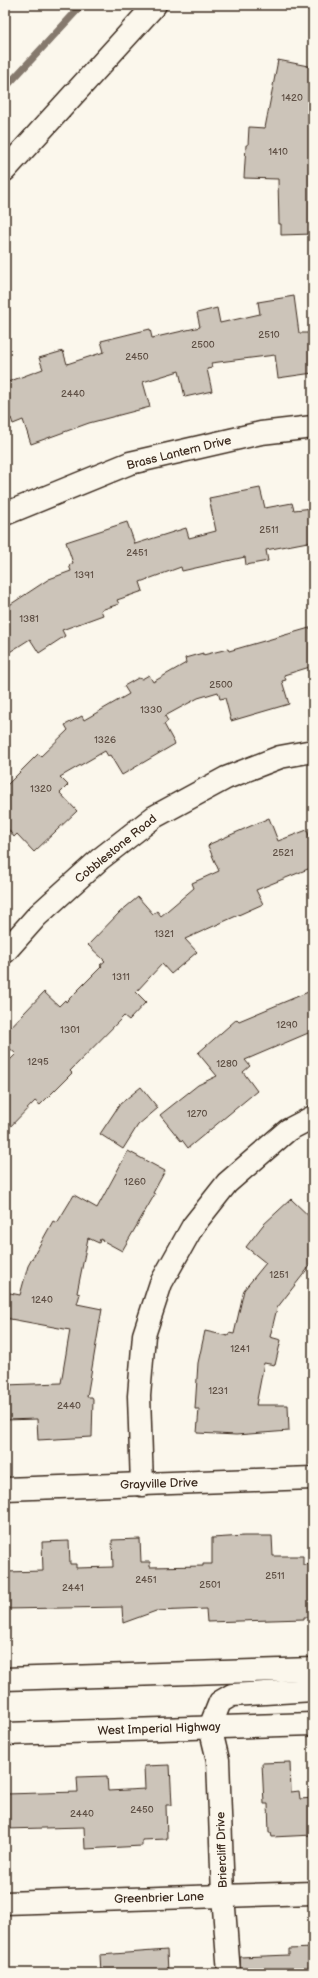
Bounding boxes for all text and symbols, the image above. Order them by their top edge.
house number: 1420 [281,92,303,104]
house number: 1410 [268,146,288,158]
house number: 2510 [258,329,280,341]
house number: 2500 [191,339,215,351]
house number: 2450 [125,351,149,363]
house number: 2440 [61,388,85,400]
street label: Brass Lantern Drive [125,433,233,473]
house number: 2511 [259,524,279,536]
house number: 2451 [126,547,148,559]
house number: 1391 [74,569,94,581]
house number: 1381 [19,613,39,625]
house number: 2500 [209,679,233,691]
house number: 1330 [140,704,162,716]
house number: 1326 [94,734,116,746]
house number: 1320 [30,783,52,795]
street label: Cobblestone Road [72,811,160,887]
house number: 2521 [272,847,294,859]
house number: 1321 [154,928,174,940]
house number: 1311 [112,971,130,983]
house number: 1290 [276,1019,298,1031]
house number: 1301 [60,1024,80,1036]
house number: 1295 [27,1056,49,1068]
house number: 1280 [216,1058,238,1070]
house number: 1270 [187,1108,207,1120]
house number: 1260 [124,1176,146,1188]
house number: 1251 [269,1269,289,1281]
house number: 1240 [31,1294,53,1306]
house number: 1241 [230,1343,250,1355]
house number: 1231 [208,1385,228,1397]
house number: 2440 [57,1400,81,1412]
street label: Grayville Drive [120,1475,198,1493]
house number: 2511 [265,1570,285,1582]
house number: 2451 [135,1574,157,1586]
house number: 2501 [199,1579,221,1591]
house number: 2441 [62,1582,84,1594]
street label: West Imperial Highway [97,1719,221,1739]
house number: 2450 [130,1804,154,1816]
house number: 2440 [70,1808,94,1820]
street label: Briercliff Drive [213,1812,231,1888]
street label: Greenbrier Lane [114,1889,204,1907]

